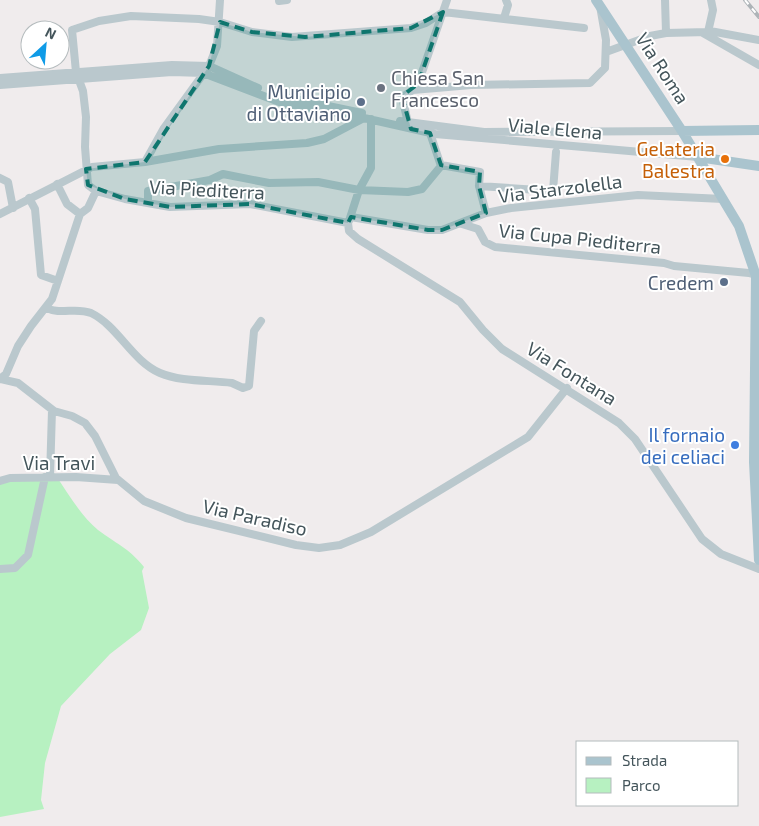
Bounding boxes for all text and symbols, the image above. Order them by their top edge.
north arrow [20,20,70,70]
text: N [43,23,59,43]
street label: Via Roma [631,28,695,108]
place label: Chiesa San Francesco [391,66,484,111]
place label: Municipio di Ottaviano [247,80,351,125]
marker: Chiesa San Francesco [375,82,387,94]
marker: Municipio di Ottaviano [355,96,367,108]
street label: Viale Elena [507,112,603,144]
place label: Gelateria Balestra [637,137,715,182]
marker: Gelateria Balestra [719,153,731,165]
street label: Via Starzolella [497,169,623,207]
street label: Via Piediterra [149,174,265,204]
street label: Via Cupa Piediterra [498,218,662,258]
place label: Credem [648,271,714,294]
marker: Credem [718,276,730,288]
street label: Via Fontana [523,336,621,410]
place label: Il fornaio dei celiaci [641,423,725,468]
marker: Il fornaio dei celiaci [729,439,741,451]
street label: Via Travi [23,451,95,474]
street label: Via Paradiso [200,494,310,540]
legend [576,741,739,806]
text: Strada [622,751,667,769]
text: Parco [622,776,661,794]

